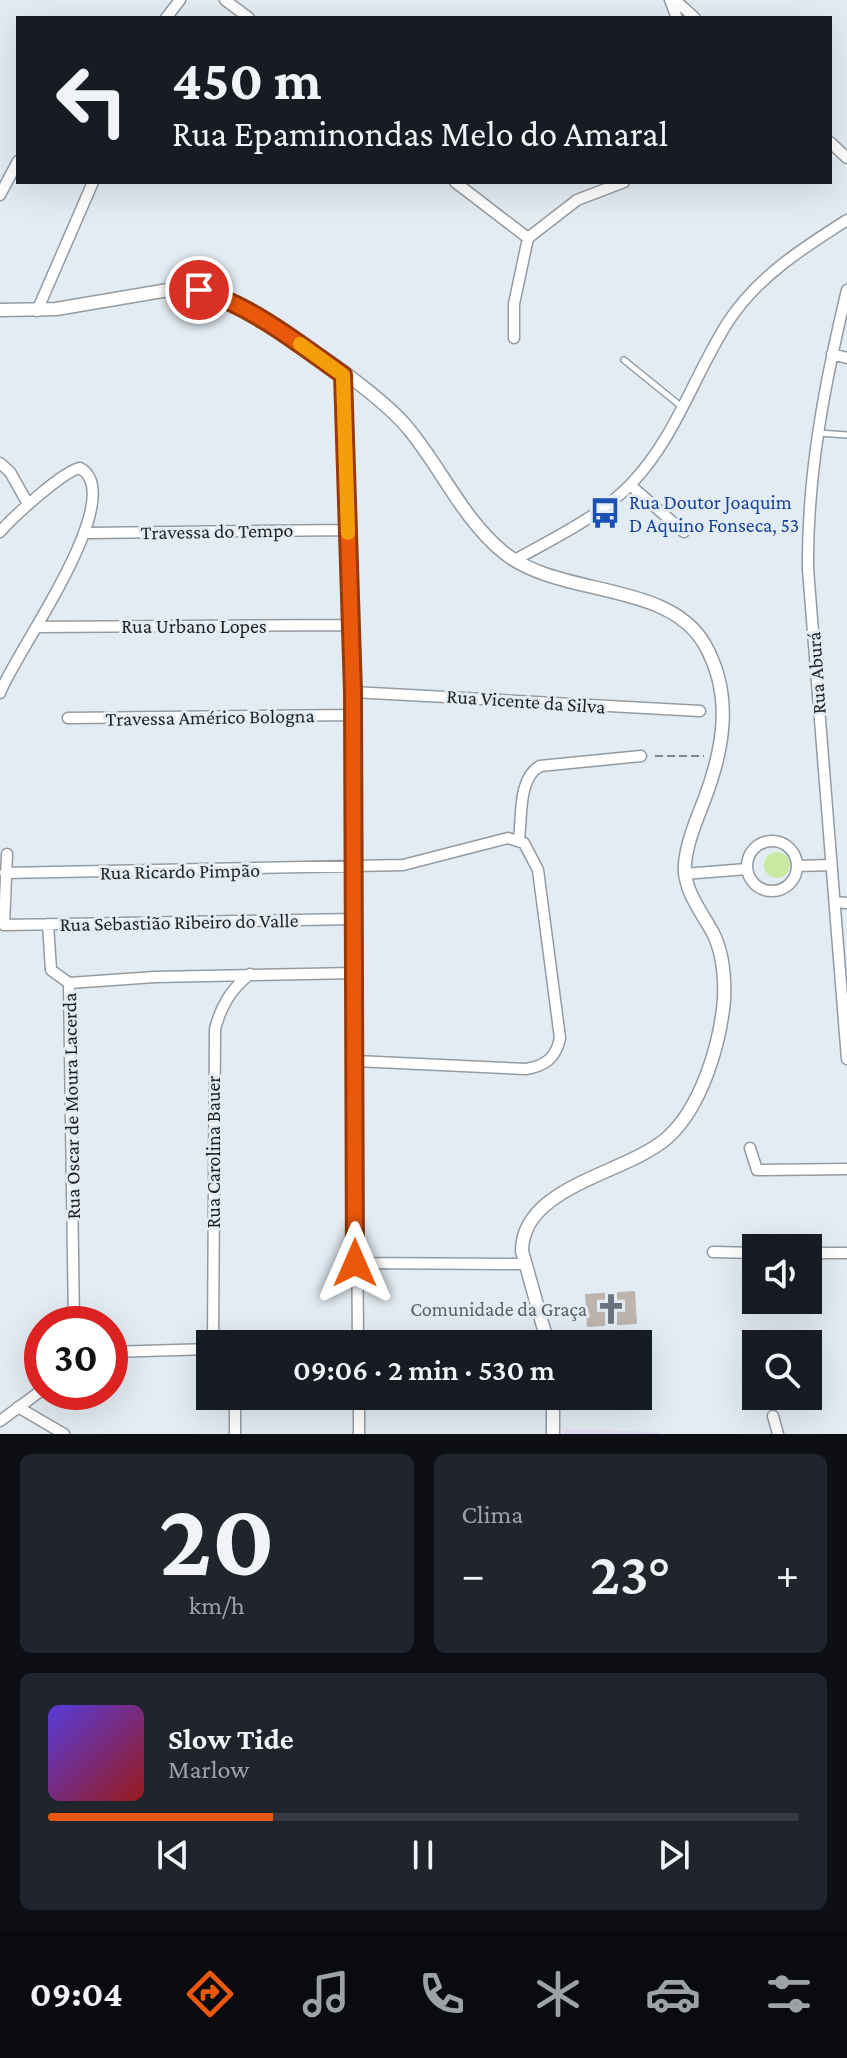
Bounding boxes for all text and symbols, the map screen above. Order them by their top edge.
icon: left [40,48,144,152]
text: 450 m [172,49,322,111]
text: Rua Epaminondas Melo do Amaral [172,114,668,154]
pin [165,256,233,324]
icon: arrive [177,268,221,312]
place label: Rua Doutor Joaquim D Aquino Fonseca, 53 [629,491,799,537]
bus stop icon: Rua Doutor Joaquim D Aquino Fonseca, 53 [588,496,622,530]
street label: Travessa do Tempo [140,519,294,544]
street label: Rua Urbano Lopes [121,615,267,638]
street label: Rua Aburá [802,631,830,715]
street label: Rua Vicente da Silva [446,684,606,718]
street label: Travessa Américo Bologna [105,704,315,731]
street label: Rua Ricardo Pimpão [100,859,260,884]
street label: Rua Sebastião Ribeiro do Valle [59,909,299,935]
street label: Rua Oscar de Moura Lacerda [58,992,84,1220]
street label: Rua Carolina Bauer [202,1076,224,1228]
position arrow [313,1221,397,1305]
map controls [742,1234,822,1410]
button: sound [742,1234,822,1314]
church icon: Comunidade da Graça [594,1292,628,1326]
place label: Comunidade da Graça [410,1298,587,1321]
speed limit sign: 30 [24,1306,128,1410]
button: search [742,1330,822,1410]
text: 09:06 · 2 min · 530 m [293,1353,555,1386]
text: 20 [159,1481,275,1596]
text: Clima [462,1500,523,1529]
text: 23° [590,1540,670,1607]
text: − [462,1550,485,1598]
text: + [776,1550,799,1598]
text: km/h [189,1591,245,1620]
text: Slow Tide [168,1722,294,1755]
text: Marlow [168,1755,249,1784]
icon: previous [151,1833,195,1877]
icon: pause [401,1833,445,1877]
icon: next [652,1833,696,1877]
icon: directions [182,1966,238,2022]
icon: music [298,1966,354,2022]
icon: phone [414,1966,470,2022]
icon: climate [530,1966,586,2022]
icon: car [645,1966,701,2022]
icon: filters [761,1966,817,2022]
text: 09:04 [30,1974,123,2014]

